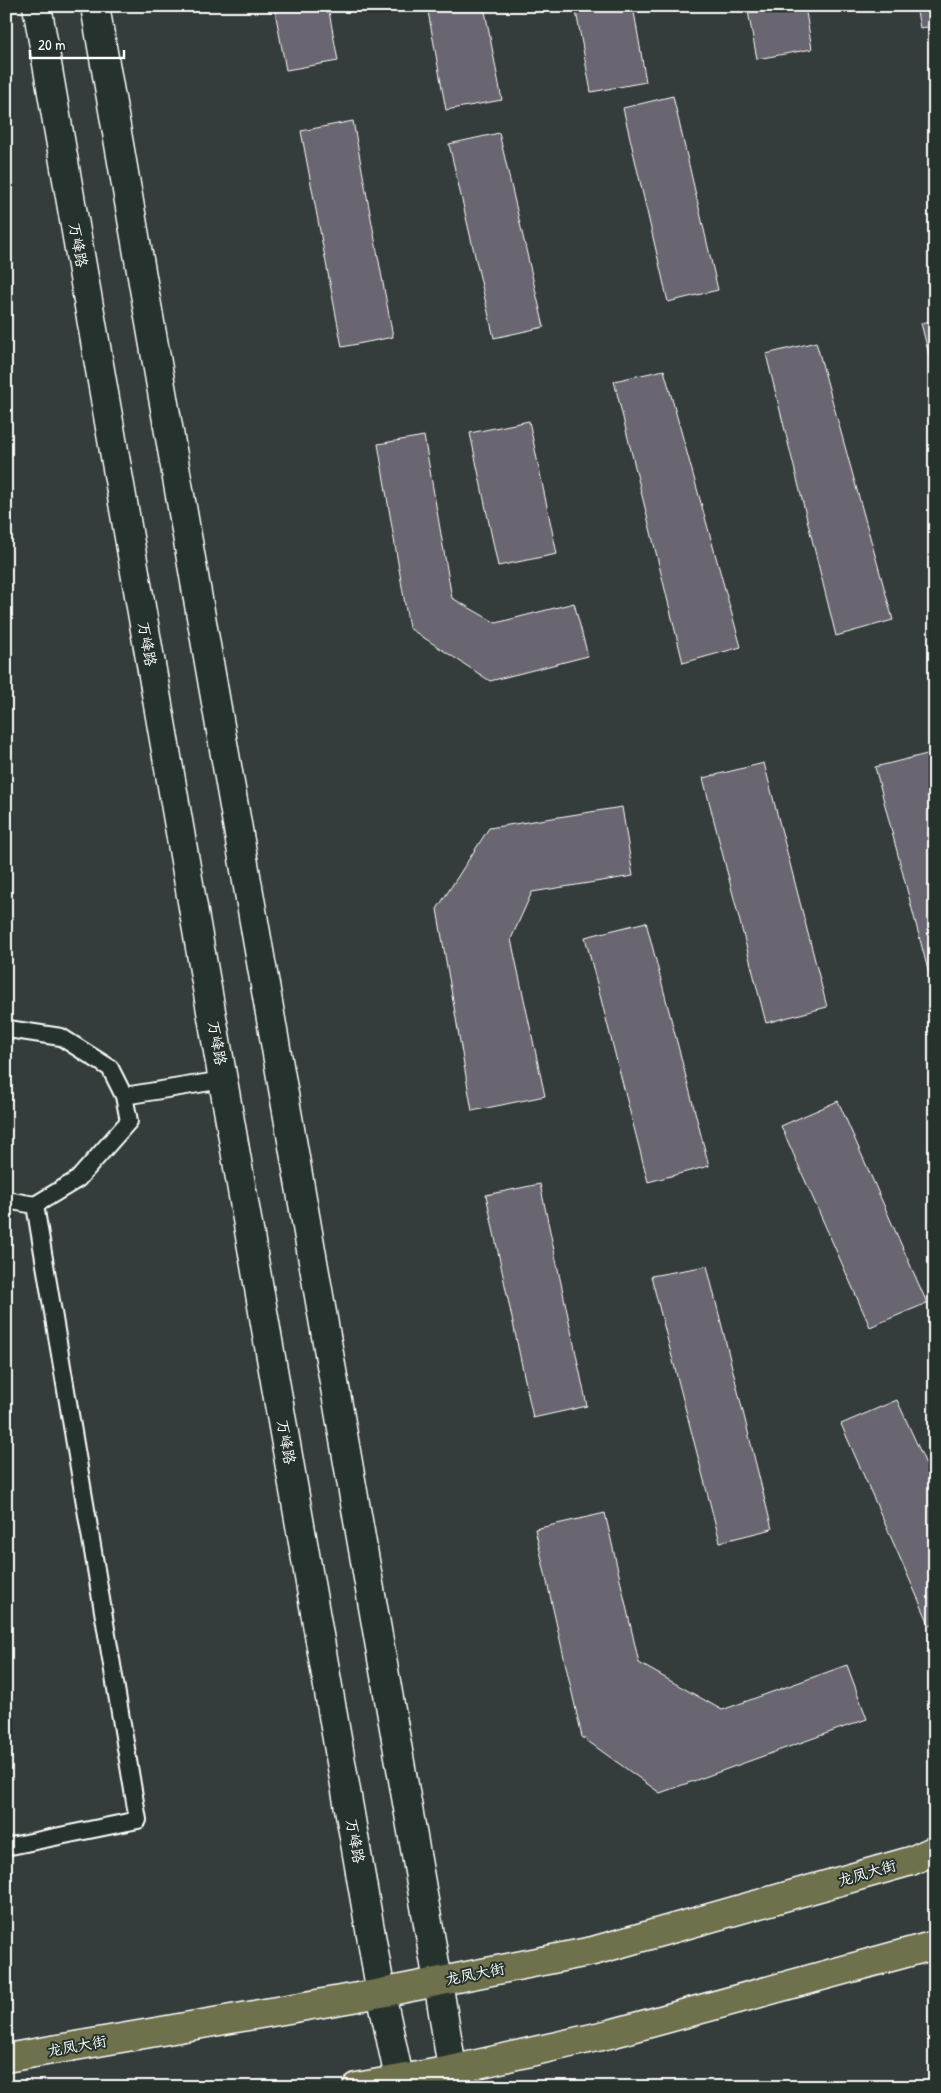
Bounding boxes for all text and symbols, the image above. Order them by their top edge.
scale bar [30,28,124,60]
text: 20 m [38,34,65,55]
street label: 万峰路 [64,221,93,269]
street label: 万峰路 [133,620,162,668]
street label: 万峰路 [203,1019,232,1067]
street label: 万峰路 [272,1418,301,1466]
street label: 万峰路 [341,1817,370,1865]
street label: 龙凤大街 [835,1854,899,1891]
street label: 龙凤大街 [443,1957,506,1990]
street label: 龙凤大街 [46,2030,108,2061]

